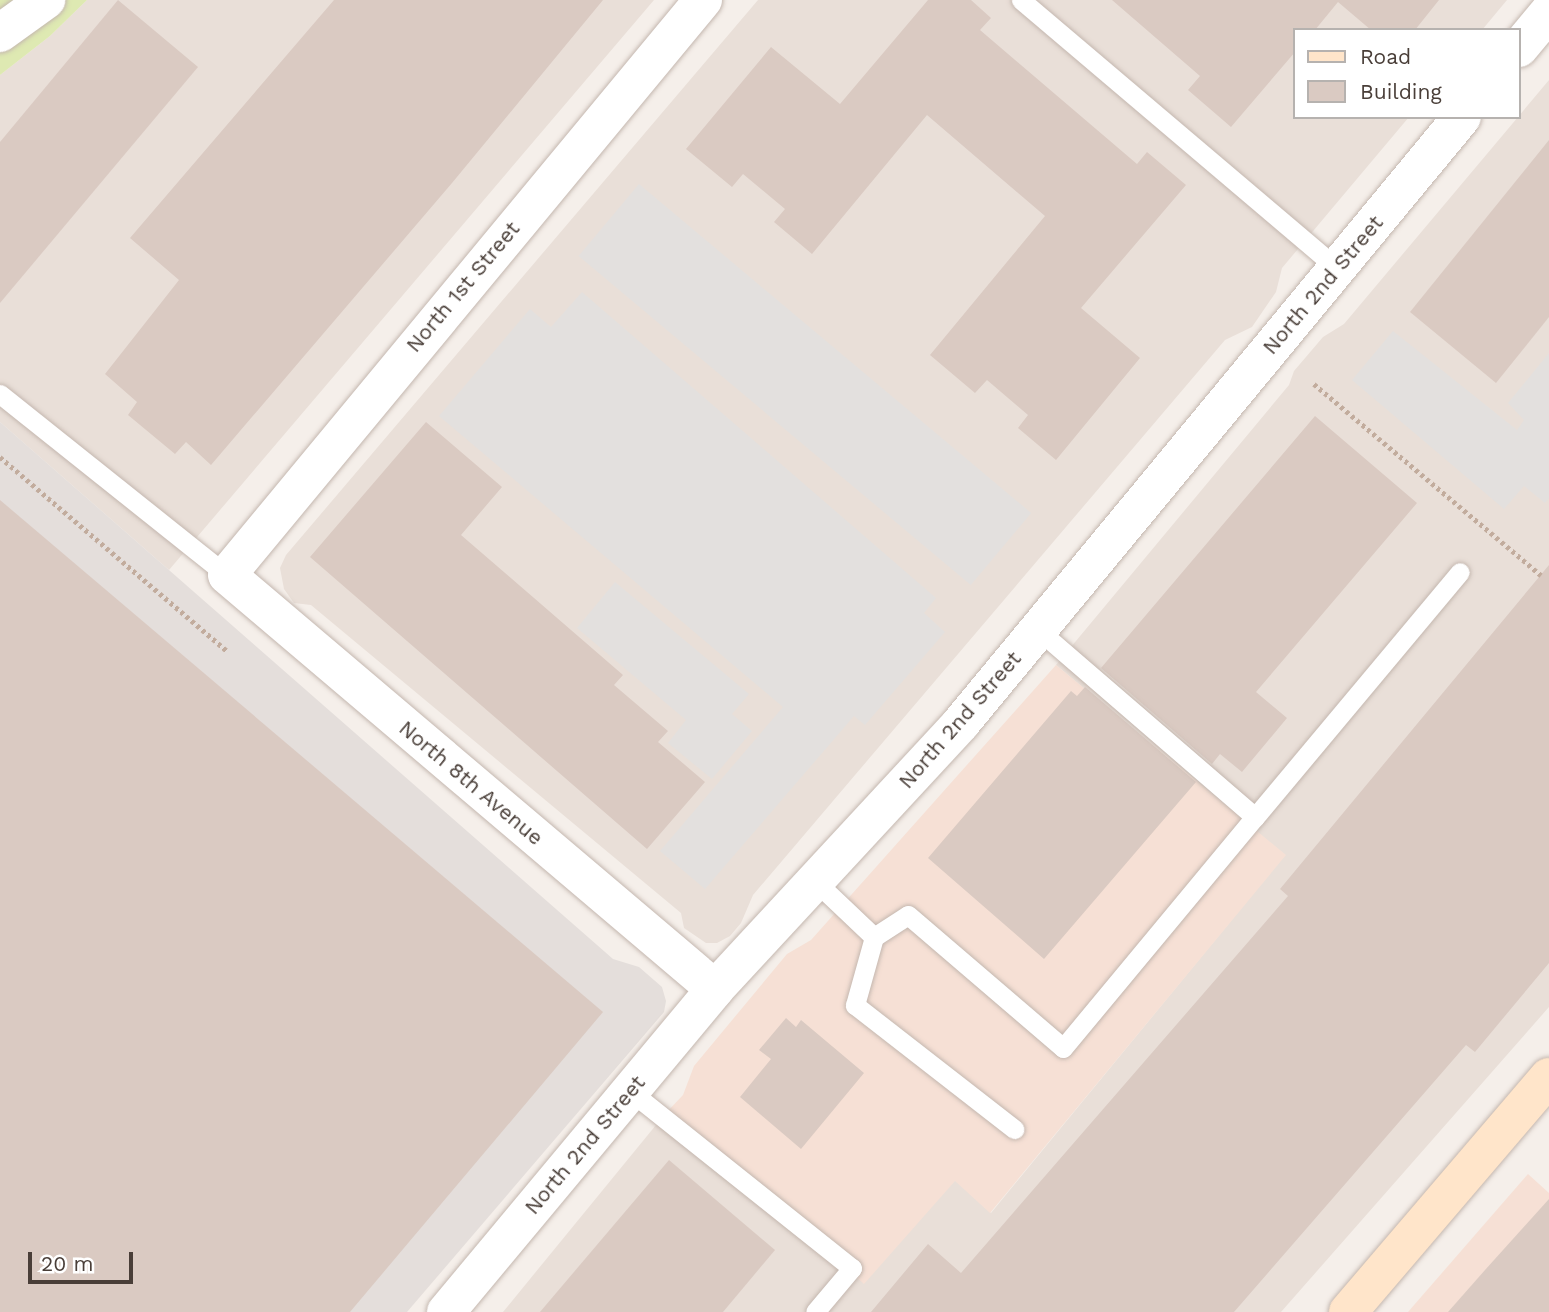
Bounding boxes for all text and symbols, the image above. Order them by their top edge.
legend [1294,28,1521,119]
text: Road [1360,44,1411,69]
text: Building [1360,79,1442,104]
street label: North 2nd Street [1258,210,1388,360]
street label: North 1st Street [401,216,525,358]
street label: North 2nd Street [894,646,1026,794]
street label: North 8th Avenue [394,715,548,851]
street label: North 2nd Street [520,1070,650,1220]
scale bar [32,1238,136,1282]
text: 20 m [41,1251,93,1276]

